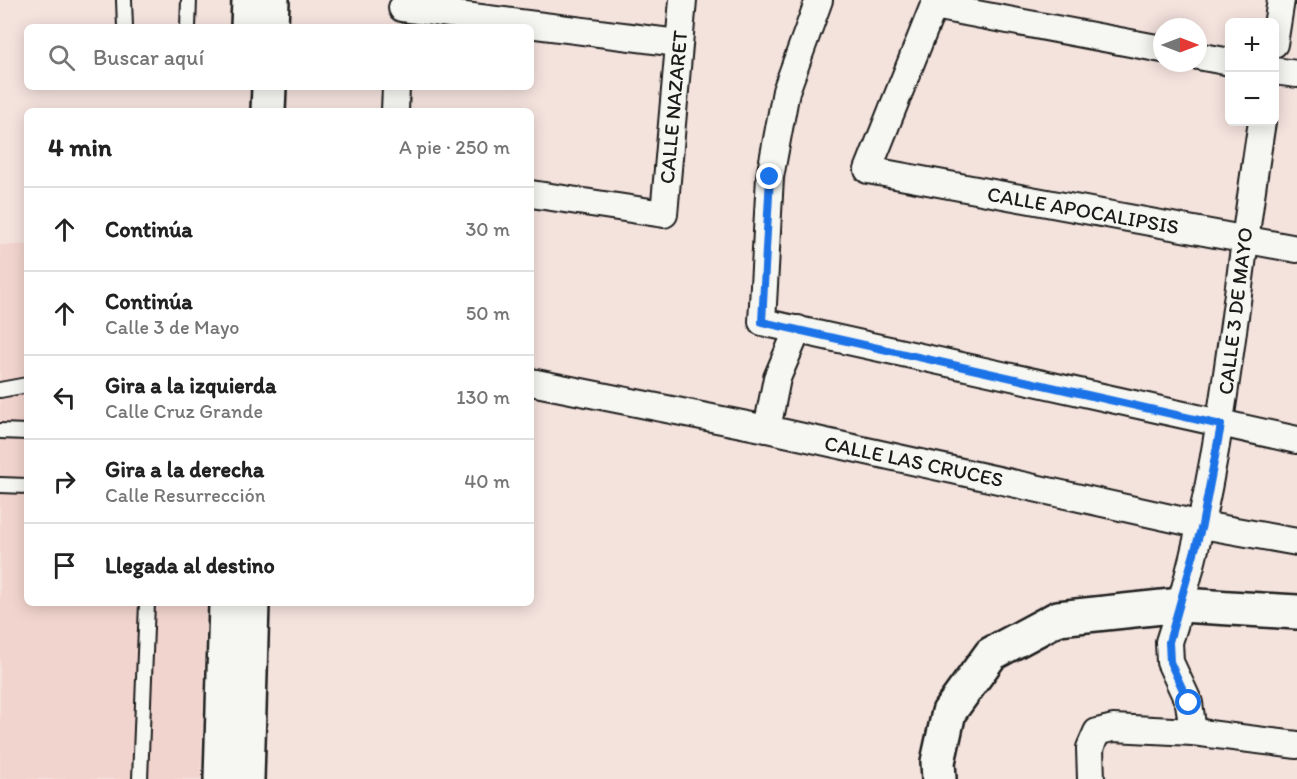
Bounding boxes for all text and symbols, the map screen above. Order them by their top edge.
north arrow [1153,18,1207,72]
map controls [1225,18,1279,126]
button: + [1225,18,1279,72]
search box [24,24,534,90]
street label: CALLE NAZARET [654,29,692,185]
icon: search [45,41,78,74]
text: Buscar aquí [93,44,204,71]
button: − [1225,72,1279,126]
text: 4 min [48,131,112,163]
text: A pie · 250 m [399,135,510,159]
route end [756,163,782,189]
street label: CALLE APOCALIPSIS [985,181,1181,239]
icon: ahead [48,213,81,246]
text: Continúa [105,216,193,243]
text: 30 m [465,217,510,241]
street label: CALLE 3 DE MAYO [1212,226,1258,396]
text: Continúa [105,288,193,315]
icon: ahead [48,297,81,330]
text: 50 m [466,301,510,325]
text: Calle 3 de Mayo [105,315,240,339]
text: Gira a la izquierda [105,372,276,399]
icon: left [48,381,81,414]
text: 130 m [456,385,510,409]
text: Calle Cruz Grande [105,399,263,423]
street label: CALLE LAS CRUCES [822,430,1006,492]
text: Gira a la derecha [105,456,264,483]
icon: right [48,465,81,498]
text: 40 m [464,469,510,493]
text: Calle Resurrección [105,483,265,507]
icon: arrive [48,549,81,582]
text: Llegada al destino [105,552,275,579]
route start [1175,689,1201,715]

